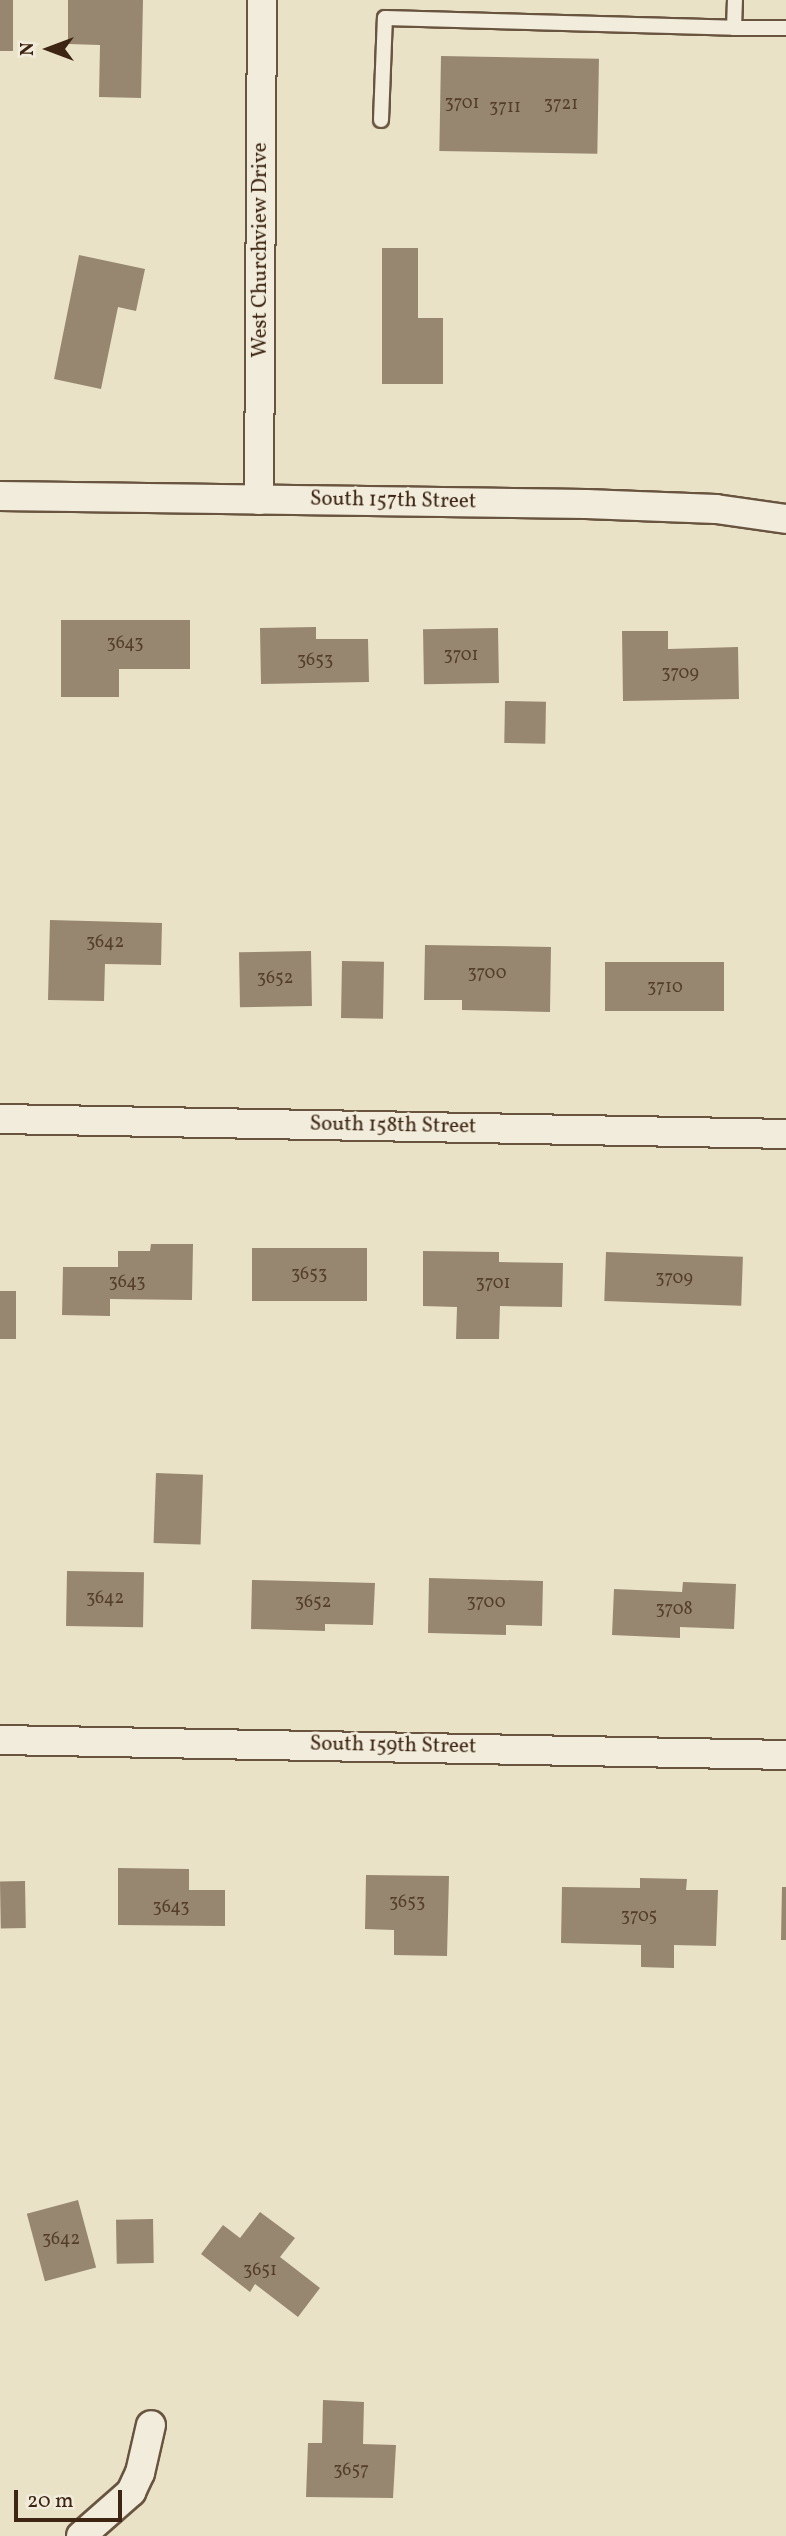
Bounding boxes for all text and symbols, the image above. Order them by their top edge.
north arrow [14,14,84,84]
text: N [15,42,41,56]
house number: 3701 [444,93,480,115]
house number: 3721 [544,94,578,116]
house number: 3711 [489,97,521,119]
street label: West Churchview Drive [248,142,274,358]
street label: South 157th Street [310,487,476,515]
house number: 3643 [106,633,144,655]
house number: 3701 [443,645,479,667]
house number: 3653 [297,650,333,672]
house number: 3709 [661,663,699,685]
house number: 3642 [86,932,124,954]
house number: 3700 [467,963,507,985]
house number: 3652 [257,968,293,990]
house number: 3710 [647,977,683,999]
street label: South 158th Street [309,1112,477,1140]
house number: 3653 [291,1264,327,1286]
house number: 3709 [655,1268,693,1290]
house number: 3643 [108,1272,146,1294]
house number: 3701 [475,1273,511,1295]
house number: 3642 [86,1588,124,1610]
house number: 3652 [295,1592,331,1614]
house number: 3700 [466,1592,506,1614]
house number: 3708 [655,1599,693,1621]
street label: South 159th Street [310,1732,476,1760]
house number: 3653 [389,1892,425,1914]
house number: 3643 [152,1897,190,1919]
house number: 3705 [621,1906,657,1928]
house number: 3642 [42,2229,80,2251]
house number: 3651 [243,2260,277,2282]
house number: 3657 [333,2460,369,2482]
scale bar [18,2476,126,2520]
text: 20 m [27,2487,73,2516]

